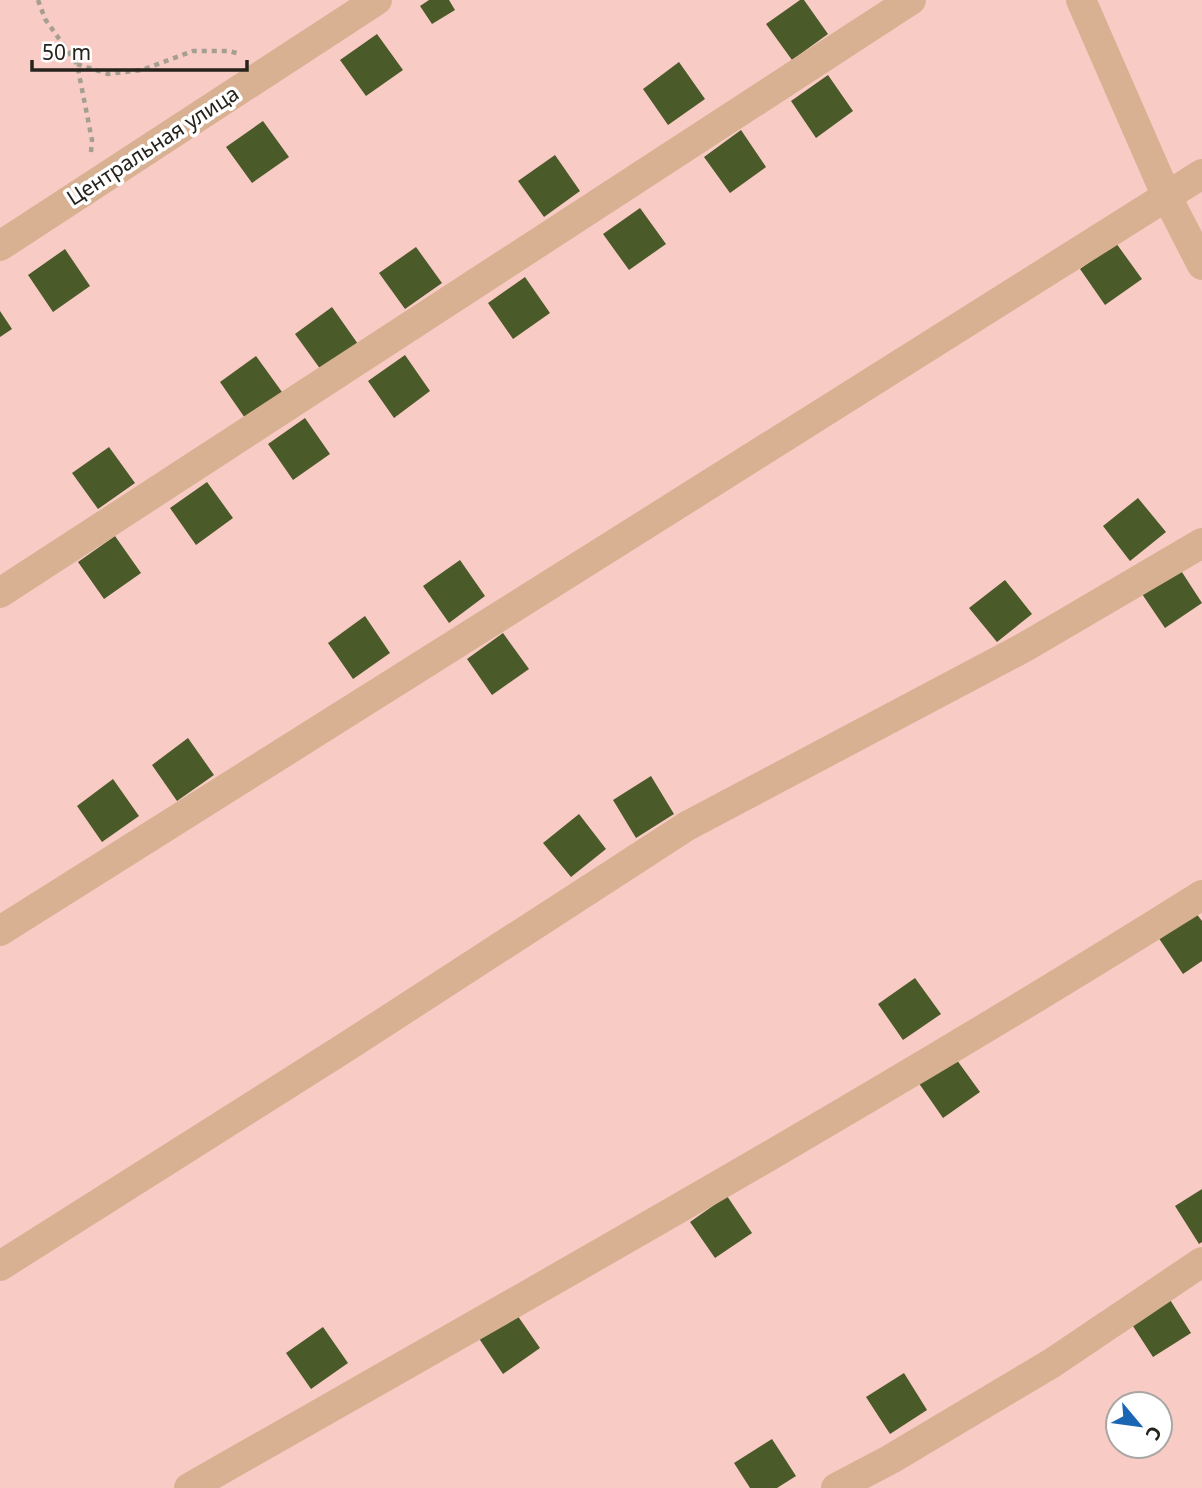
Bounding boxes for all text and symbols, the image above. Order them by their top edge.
scale bar [32,28,247,72]
text: 50 m [42,38,91,66]
street label: Центральная улица [61,79,244,211]
north arrow [1104,1390,1174,1460]
text: С [1140,1422,1168,1445]

